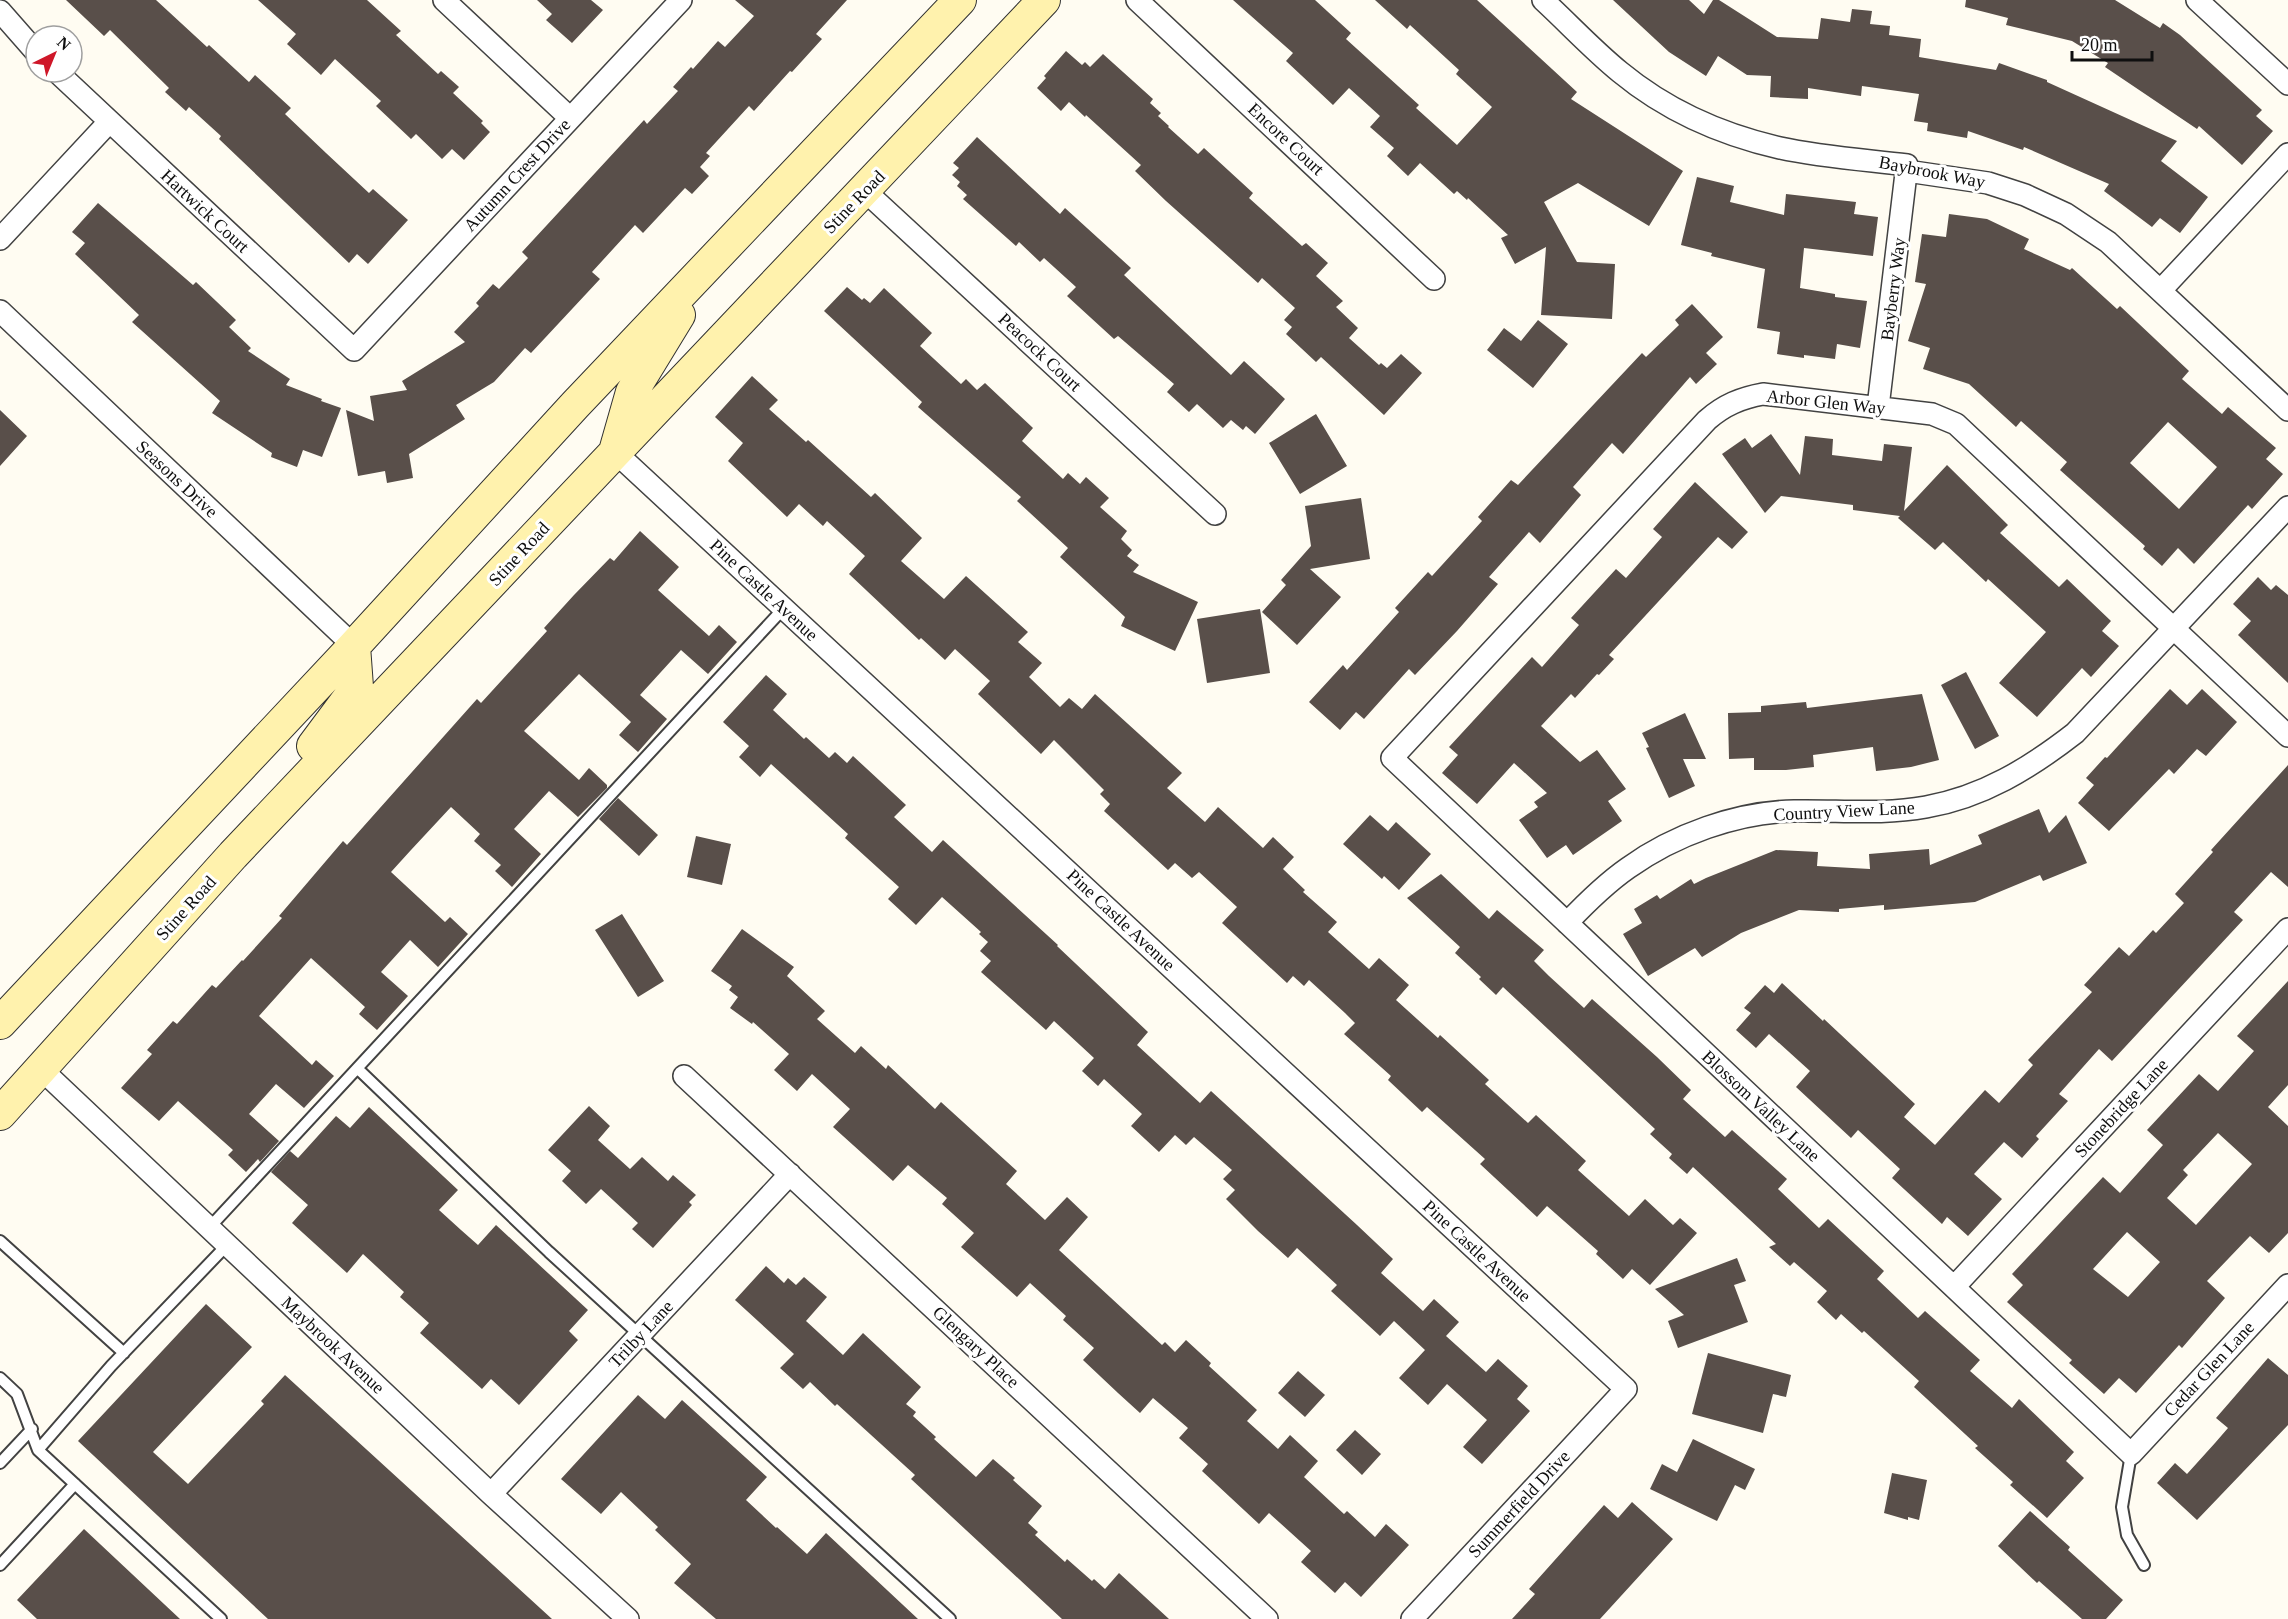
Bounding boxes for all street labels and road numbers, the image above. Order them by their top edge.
street label: Encore Court [1244,99,1328,179]
street label: Autumn Crest Drive [460,114,574,236]
street label: Baybrook Way [1877,152,1987,192]
street label: Hartwick Court [157,165,253,257]
street label: Stine Road [819,166,889,238]
street label: Bayberry Way [1877,236,1909,342]
street label: Peacock Court [995,309,1085,395]
street label: Arbor Glen Way [1766,386,1886,418]
street label: Seasons Drive [132,436,222,522]
street label: Stine Road [485,518,553,590]
street label: Pine Castle Avenue [706,535,822,645]
street label: Country View Lane [1773,797,1915,825]
street label: Pine Castle Avenue [1063,865,1179,975]
street label: Stine Road [152,872,220,944]
street label: Blossom Valley Lane [1698,1046,1824,1166]
street label: Stonebridge Lane [2070,1055,2172,1161]
street label: Pine Castle Avenue [1419,1196,1535,1306]
street label: Maybrook Avenue [277,1292,389,1398]
street label: Trilby Lane [605,1296,677,1372]
street label: Glengary Place [929,1302,1023,1392]
street label: Cedar Glen Lane [2160,1317,2258,1421]
street label: Summerfield Drive [1464,1446,1574,1562]

